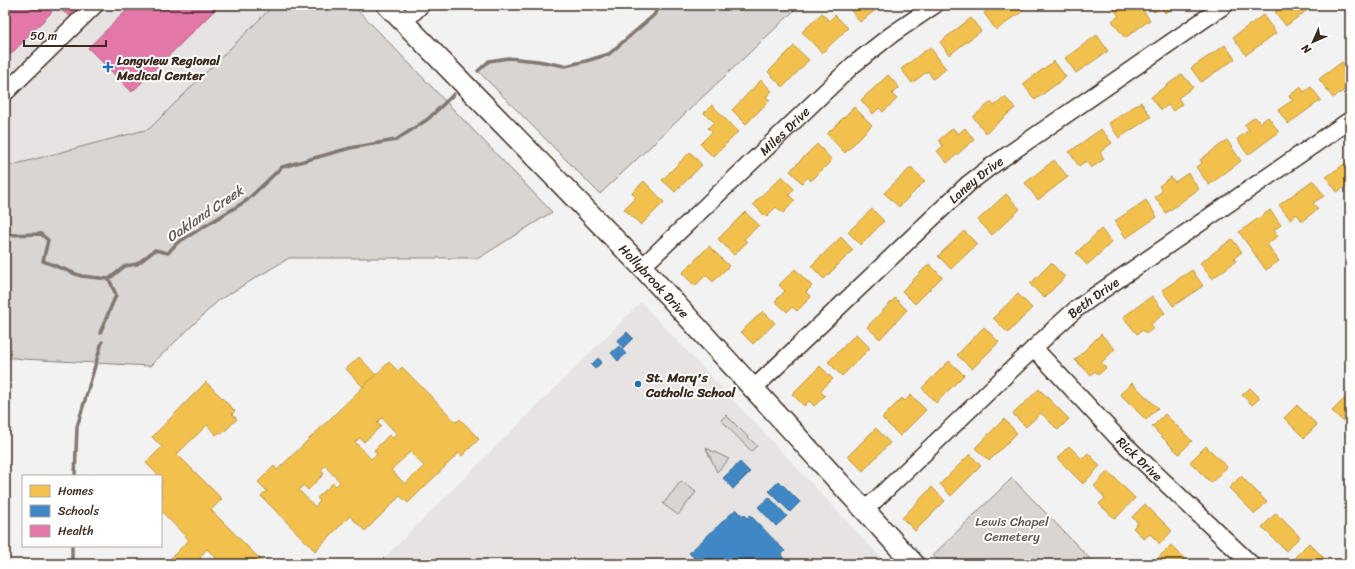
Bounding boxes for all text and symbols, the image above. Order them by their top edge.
scale bar [24,22,106,48]
north arrow [1293,22,1333,62]
text: 50 m [30,25,57,47]
text: N [1297,39,1316,59]
place label: Longview Regional Medical Center [116,49,221,87]
marker: Longview Regional Medical Center [102,61,114,73]
street label: Miles Drive [753,100,815,161]
street label: Laney Drive [943,149,1008,209]
water label: Oakland Creek [161,178,250,249]
street label: Hollybrook Drive [613,238,695,324]
street label: Beth Drive [1061,271,1124,324]
place label: St. Mary's Catholic School [645,366,737,404]
marker: St. Mary's Catholic School [633,379,643,389]
street label: Rick Drive [1111,430,1168,487]
legend [22,475,162,547]
text: Homes [58,480,94,502]
text: Schools [58,500,99,522]
park label: Lewis Chapel Cemetery [975,510,1049,548]
text: Health [58,520,94,542]

